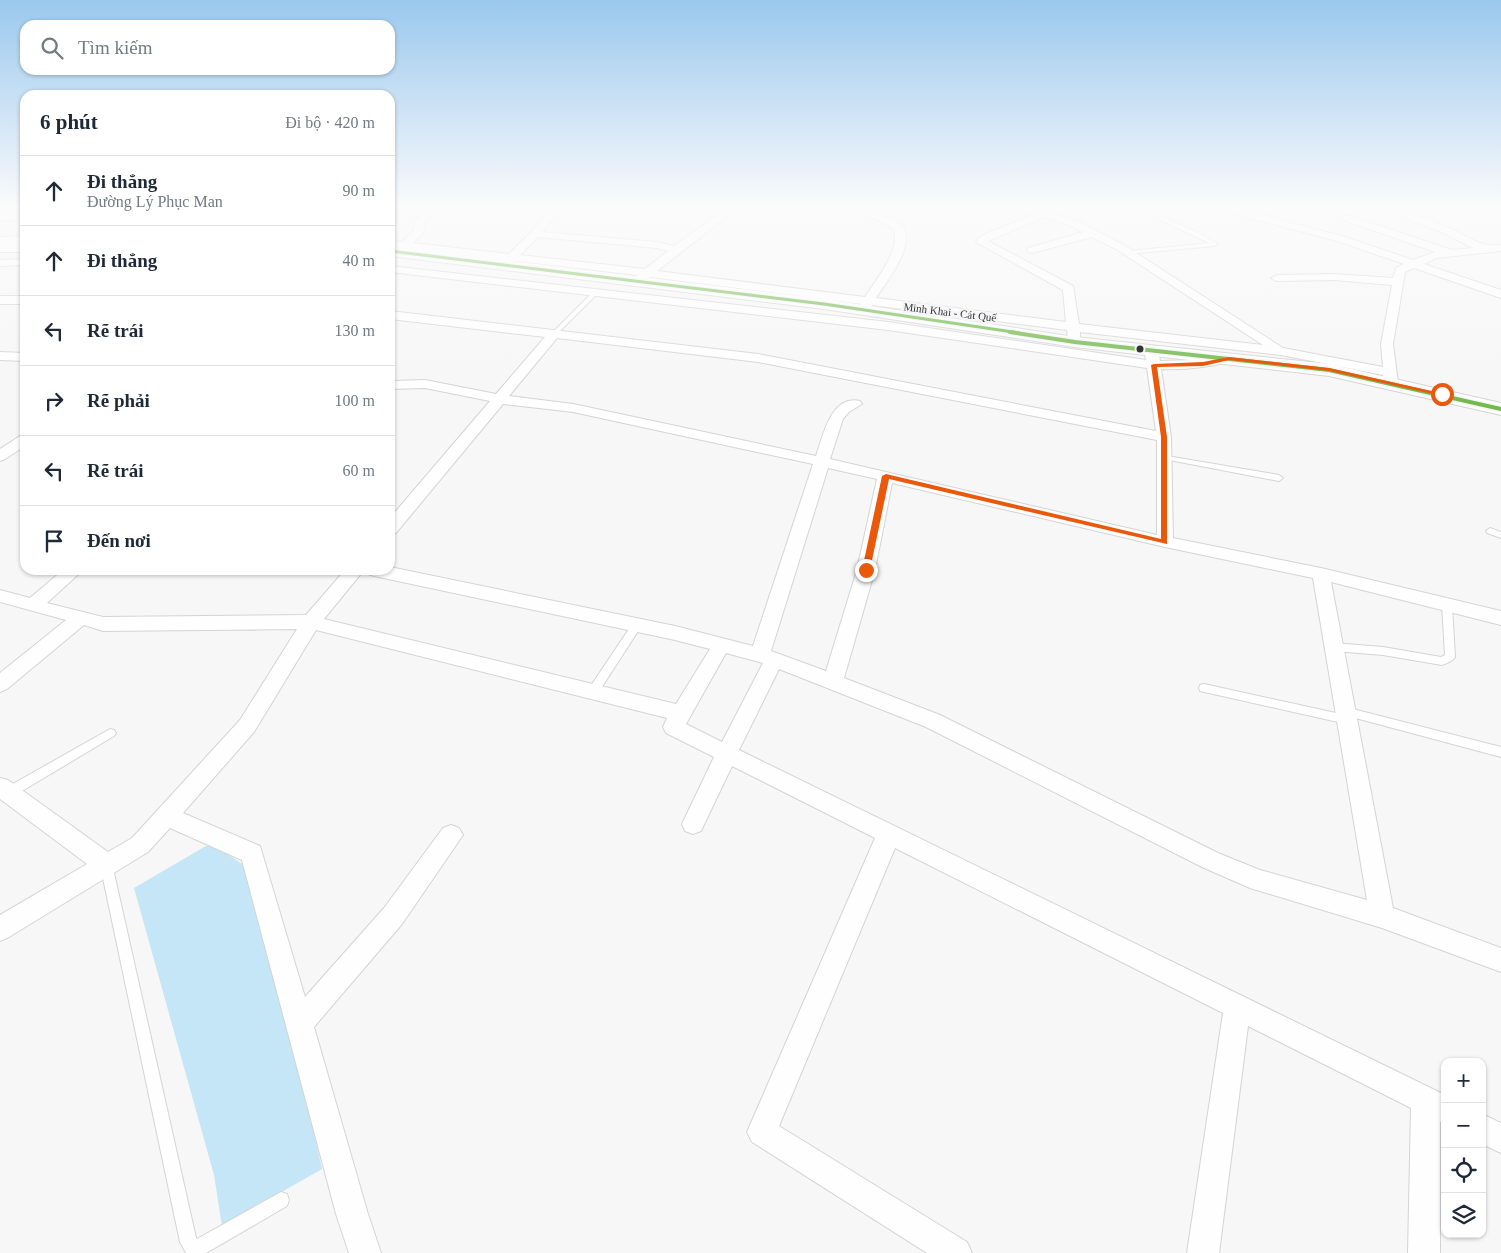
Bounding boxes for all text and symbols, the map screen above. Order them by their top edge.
search box [20,20,395,75]
icon: search [38,34,66,62]
text: Tìm kiếm [78,37,152,58]
text: 6 phút [40,110,98,134]
text: Đi bộ · 420 m [285,114,375,131]
text: Đi thẳng [87,171,157,192]
icon: ahead [40,177,68,205]
text: 90 m [343,182,375,199]
text: Đường Lý Phục Man [87,193,223,210]
icon: ahead [40,247,68,275]
text: Đi thẳng [87,250,157,271]
text: 40 m [343,252,375,269]
street label: Minh Khai - Cát Quế [903,300,998,324]
icon: left [40,317,68,345]
text: Rẽ trái [87,320,143,341]
text: 130 m [335,322,375,339]
unlabelled marker [1135,344,1145,354]
route start [1431,383,1454,406]
icon: right [40,387,68,415]
text: Rẽ phải [87,390,150,411]
text: 100 m [335,392,375,409]
icon: left [40,457,68,485]
text: Rẽ trái [87,460,143,481]
text: 60 m [343,462,375,479]
icon: arrive [40,527,68,555]
text: Đến nơi [87,530,151,551]
route end [855,559,878,582]
map controls [1441,1058,1486,1238]
button: + [1441,1058,1486,1103]
button: − [1441,1103,1486,1148]
button: locate [1441,1148,1486,1193]
button: layers [1441,1193,1486,1238]

